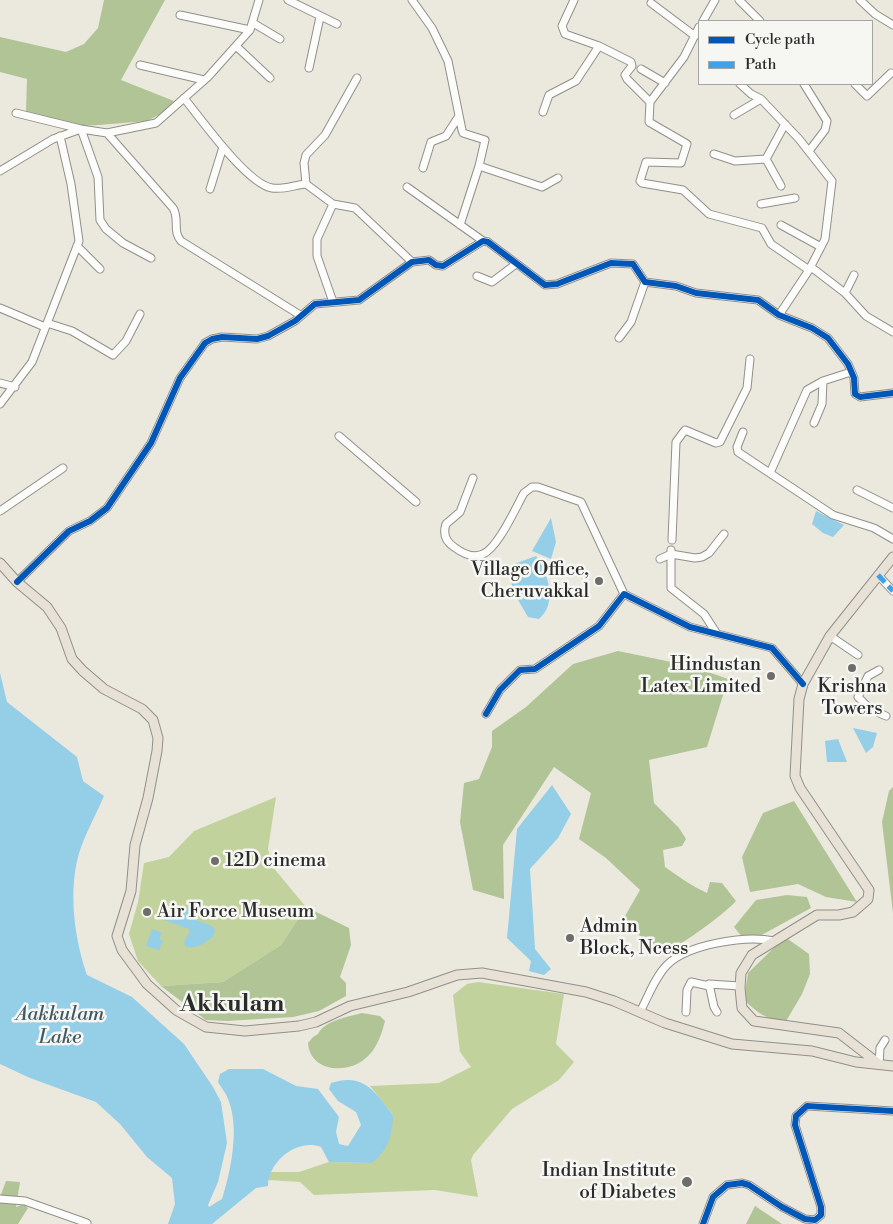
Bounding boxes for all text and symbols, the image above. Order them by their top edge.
legend [698,20,873,85]
text: Cycle path [745,30,815,49]
text: Path [745,55,777,74]
place label: Village Office, Cheruvakkal [471,559,589,603]
marker: Village Office, Cheruvakkal [593,575,605,587]
place label: Hindustan Latex Limited [641,654,761,698]
marker: Krishna Towers [846,662,858,674]
marker: Hindustan Latex Limited [765,670,777,682]
place label: Krishna Towers [817,676,887,720]
place label: 12D cinema [225,850,326,872]
marker: 12D cinema [209,855,221,867]
place label: Air Force Museum [157,901,314,923]
marker: Air Force Museum [141,906,153,918]
place label: Admin Block, Ncess [580,916,688,960]
marker: Admin Block, Ncess [564,932,576,944]
district label: Akkulam [180,991,284,1019]
water label: Aakkulam Lake [16,1003,104,1050]
place label: Indian Institute of Diabetes [542,1160,676,1204]
marker: Indian Institute of Diabetes [680,1175,694,1189]

